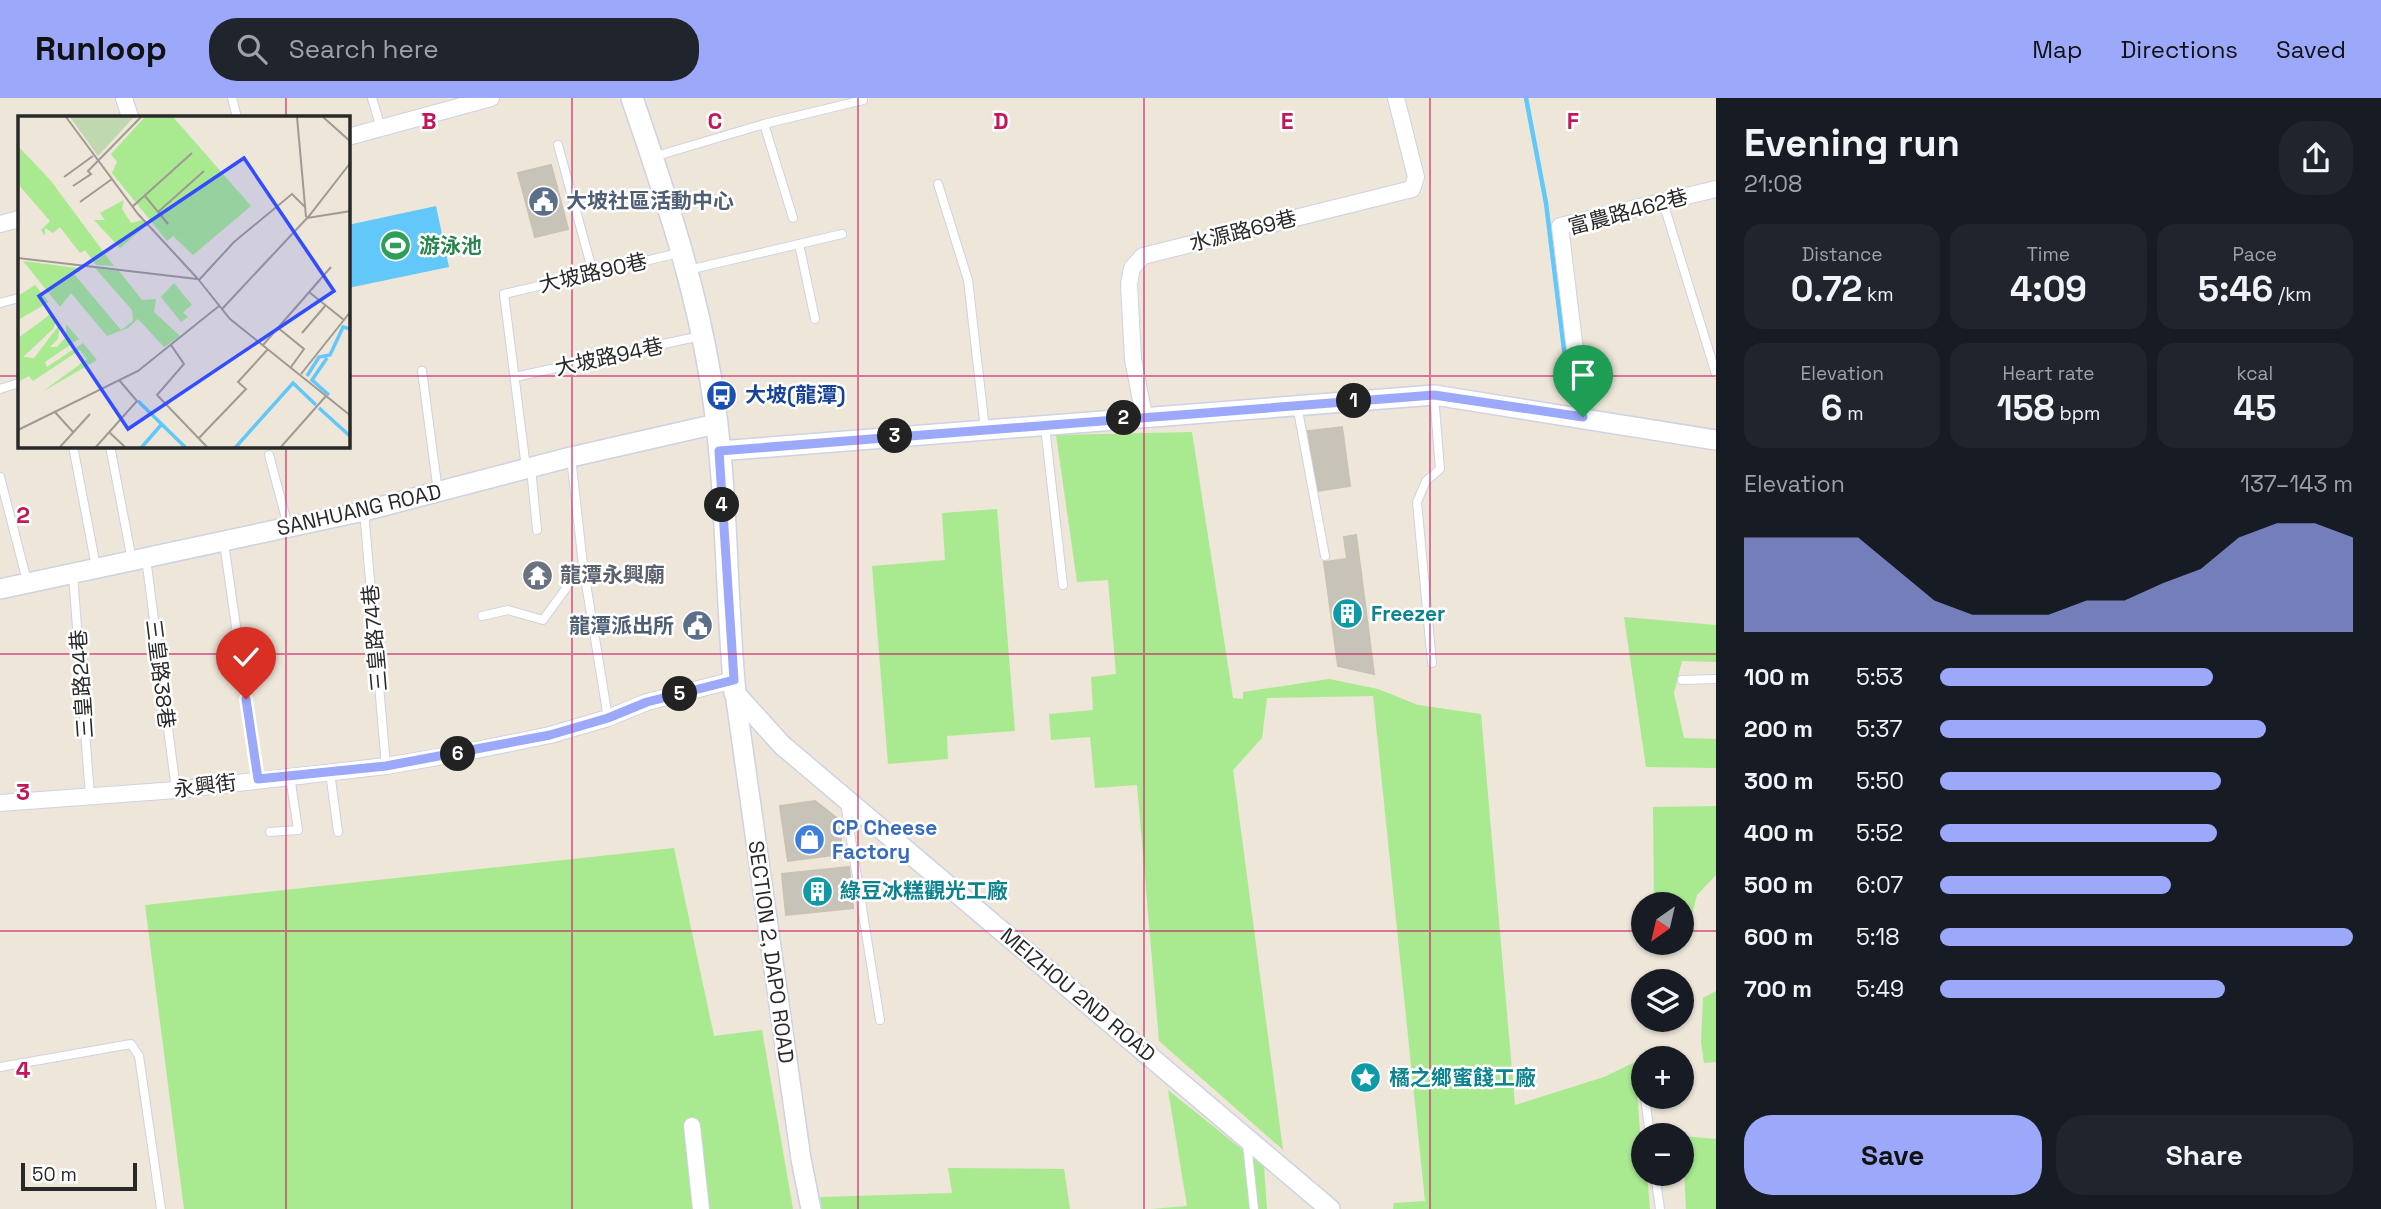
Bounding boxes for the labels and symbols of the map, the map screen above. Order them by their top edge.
text: B [421,106,437,136]
text: C [708,106,722,136]
text: D [993,106,1009,136]
text: E [1281,106,1293,136]
text: F [1567,106,1579,136]
inset map [18,116,350,448]
street label: 富農路462巷 [1565,183,1691,240]
public building icon: 大坡社區活動中心 [526,184,560,218]
place label: 大坡社區活動中心 [566,187,734,214]
street label: 水源路69巷 [1186,204,1299,257]
sports icon: 游泳池 [379,229,413,263]
place label: 游泳池 [419,232,482,259]
street label: 大坡路90巷 [536,247,650,298]
street label: 大坡路94巷 [552,332,665,381]
pin [1553,345,1613,417]
bus stop icon: 大坡(龍潭) [705,378,739,412]
place label: 大坡(龍潭) [745,381,846,408]
pin: 1 [1336,384,1372,418]
pin: 2 [1106,400,1142,436]
pin: 3 [878,418,912,454]
street label: SANHUANG ROAD [274,477,444,542]
pin: 4 [704,488,740,522]
text: 2 [16,500,30,530]
temple icon: 龍潭永興廟 [520,558,554,592]
place label: 龍潭永興廟 [560,561,665,588]
street label: 三皇路74巷 [356,583,393,693]
building icon: Freezer [1331,597,1365,631]
place label: Freezer [1371,600,1445,627]
public building icon: 龍潭派出所 [680,609,714,643]
place label: 龍潭派出所 [569,612,674,639]
street label: 三皇路38巷 [140,618,181,730]
pin [216,627,276,699]
street label: 三皇路24巷 [64,629,99,739]
pin: 5 [662,676,698,712]
pin: 6 [440,736,476,772]
street label: 永興街 [172,768,238,803]
text: 3 [16,777,30,807]
place label: CP Cheese Factory [832,814,937,865]
shop icon: CP Cheese Factory [792,823,826,857]
street label: SECTION 2, DAPO ROAD [742,839,800,1065]
building icon: 綠豆冰糕觀光工廠 [800,874,834,908]
place label: 綠豆冰糕觀光工廠 [840,877,1008,904]
north arrow [1631,892,1694,956]
street label: MEIZHOU 2ND ROAD [995,922,1162,1068]
text: 4 [16,1055,31,1085]
place icon: 橘之鄉蜜餞工廠 [1349,1061,1383,1095]
place label: 橘之鄉蜜餞工廠 [1389,1064,1536,1091]
scale bar [21,1160,136,1192]

